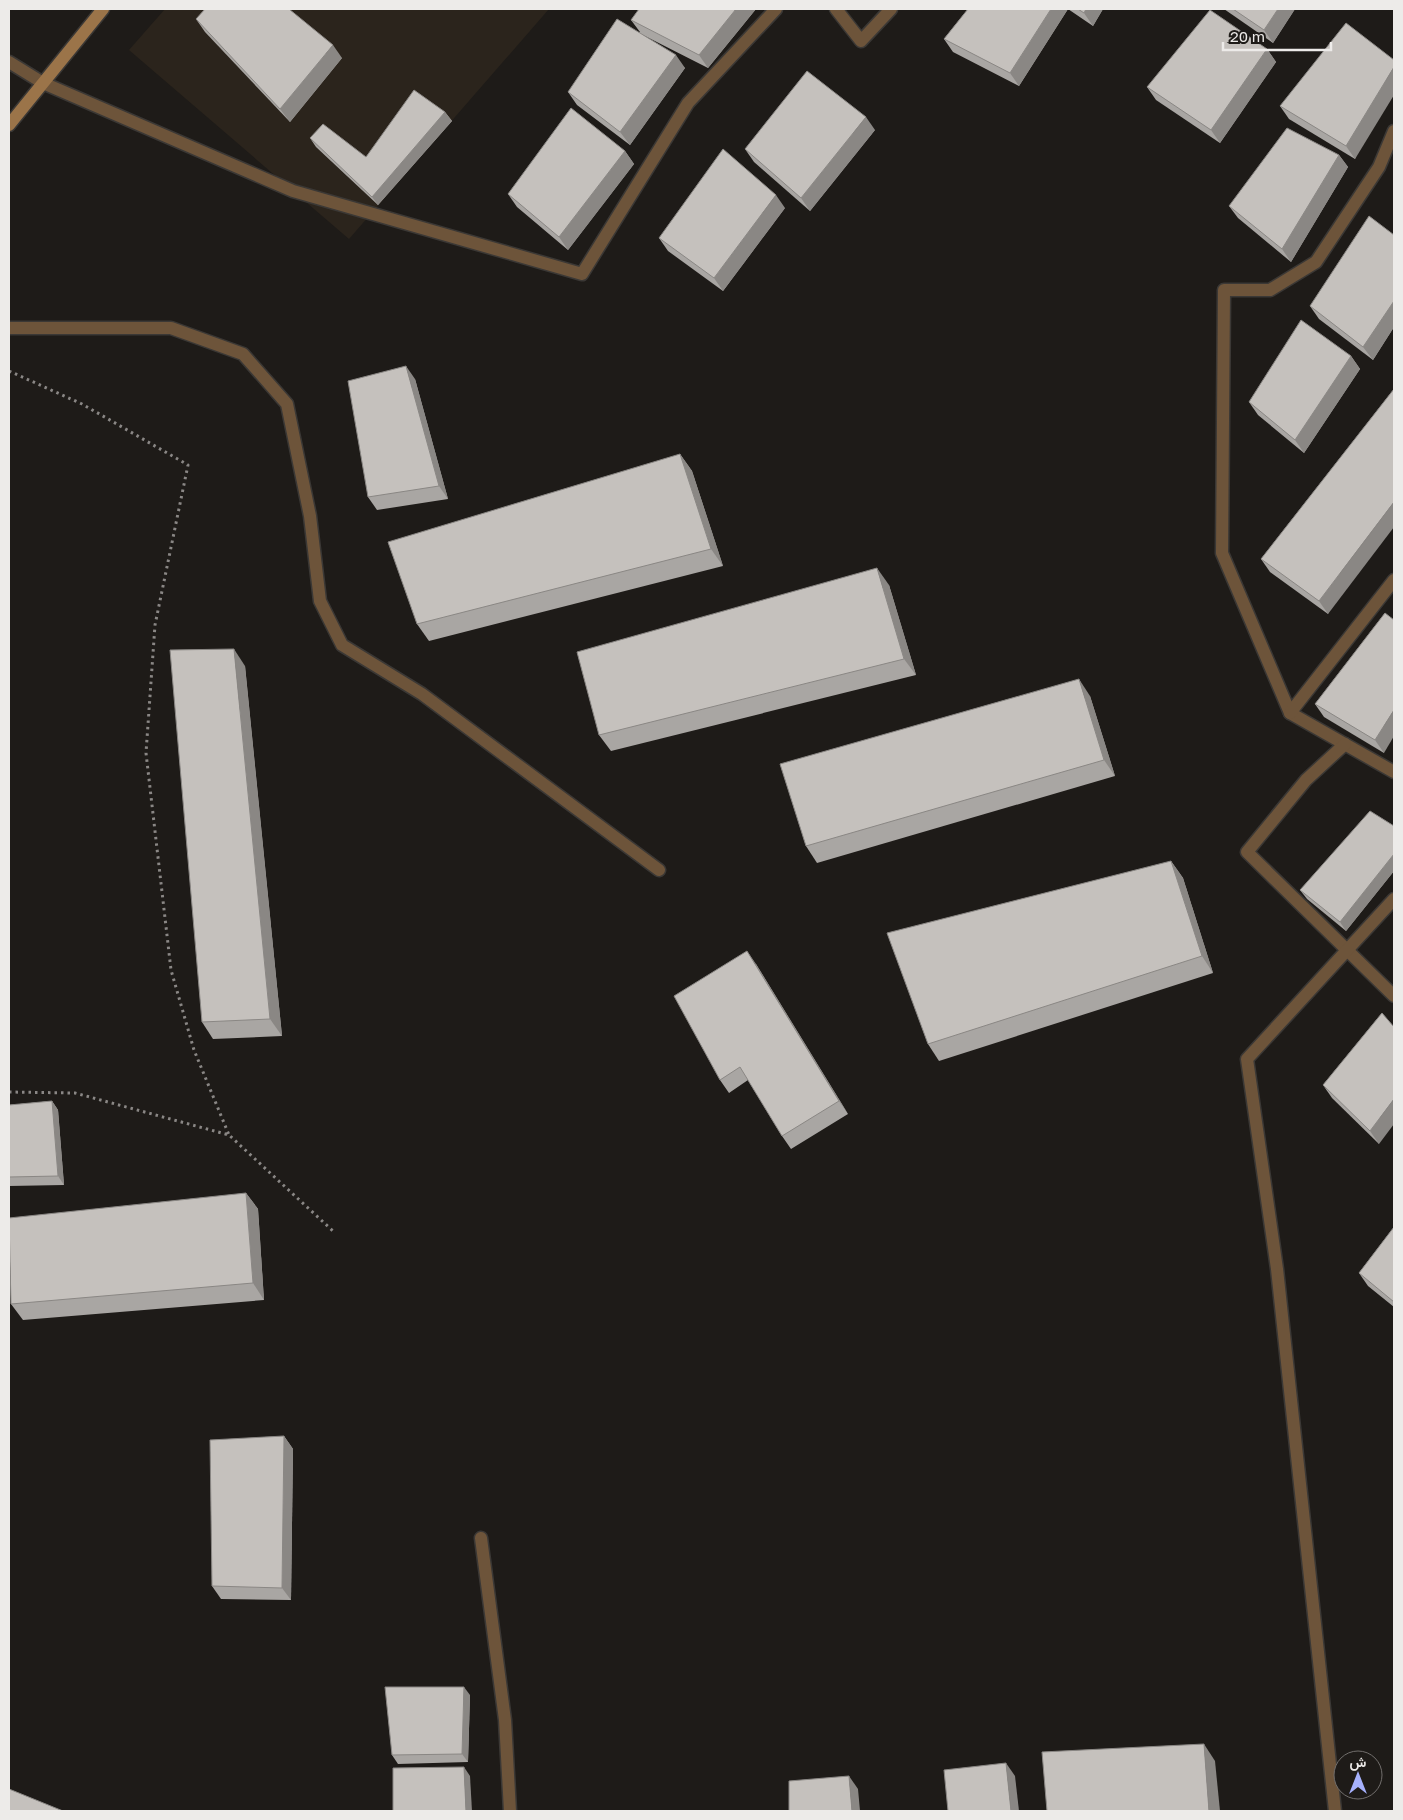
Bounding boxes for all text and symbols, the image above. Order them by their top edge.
scale bar [1223,20,1330,52]
text: 20 m [1230,27,1265,45]
north arrow [1333,1750,1383,1800]
text: ش [1350,1753,1367,1771]

